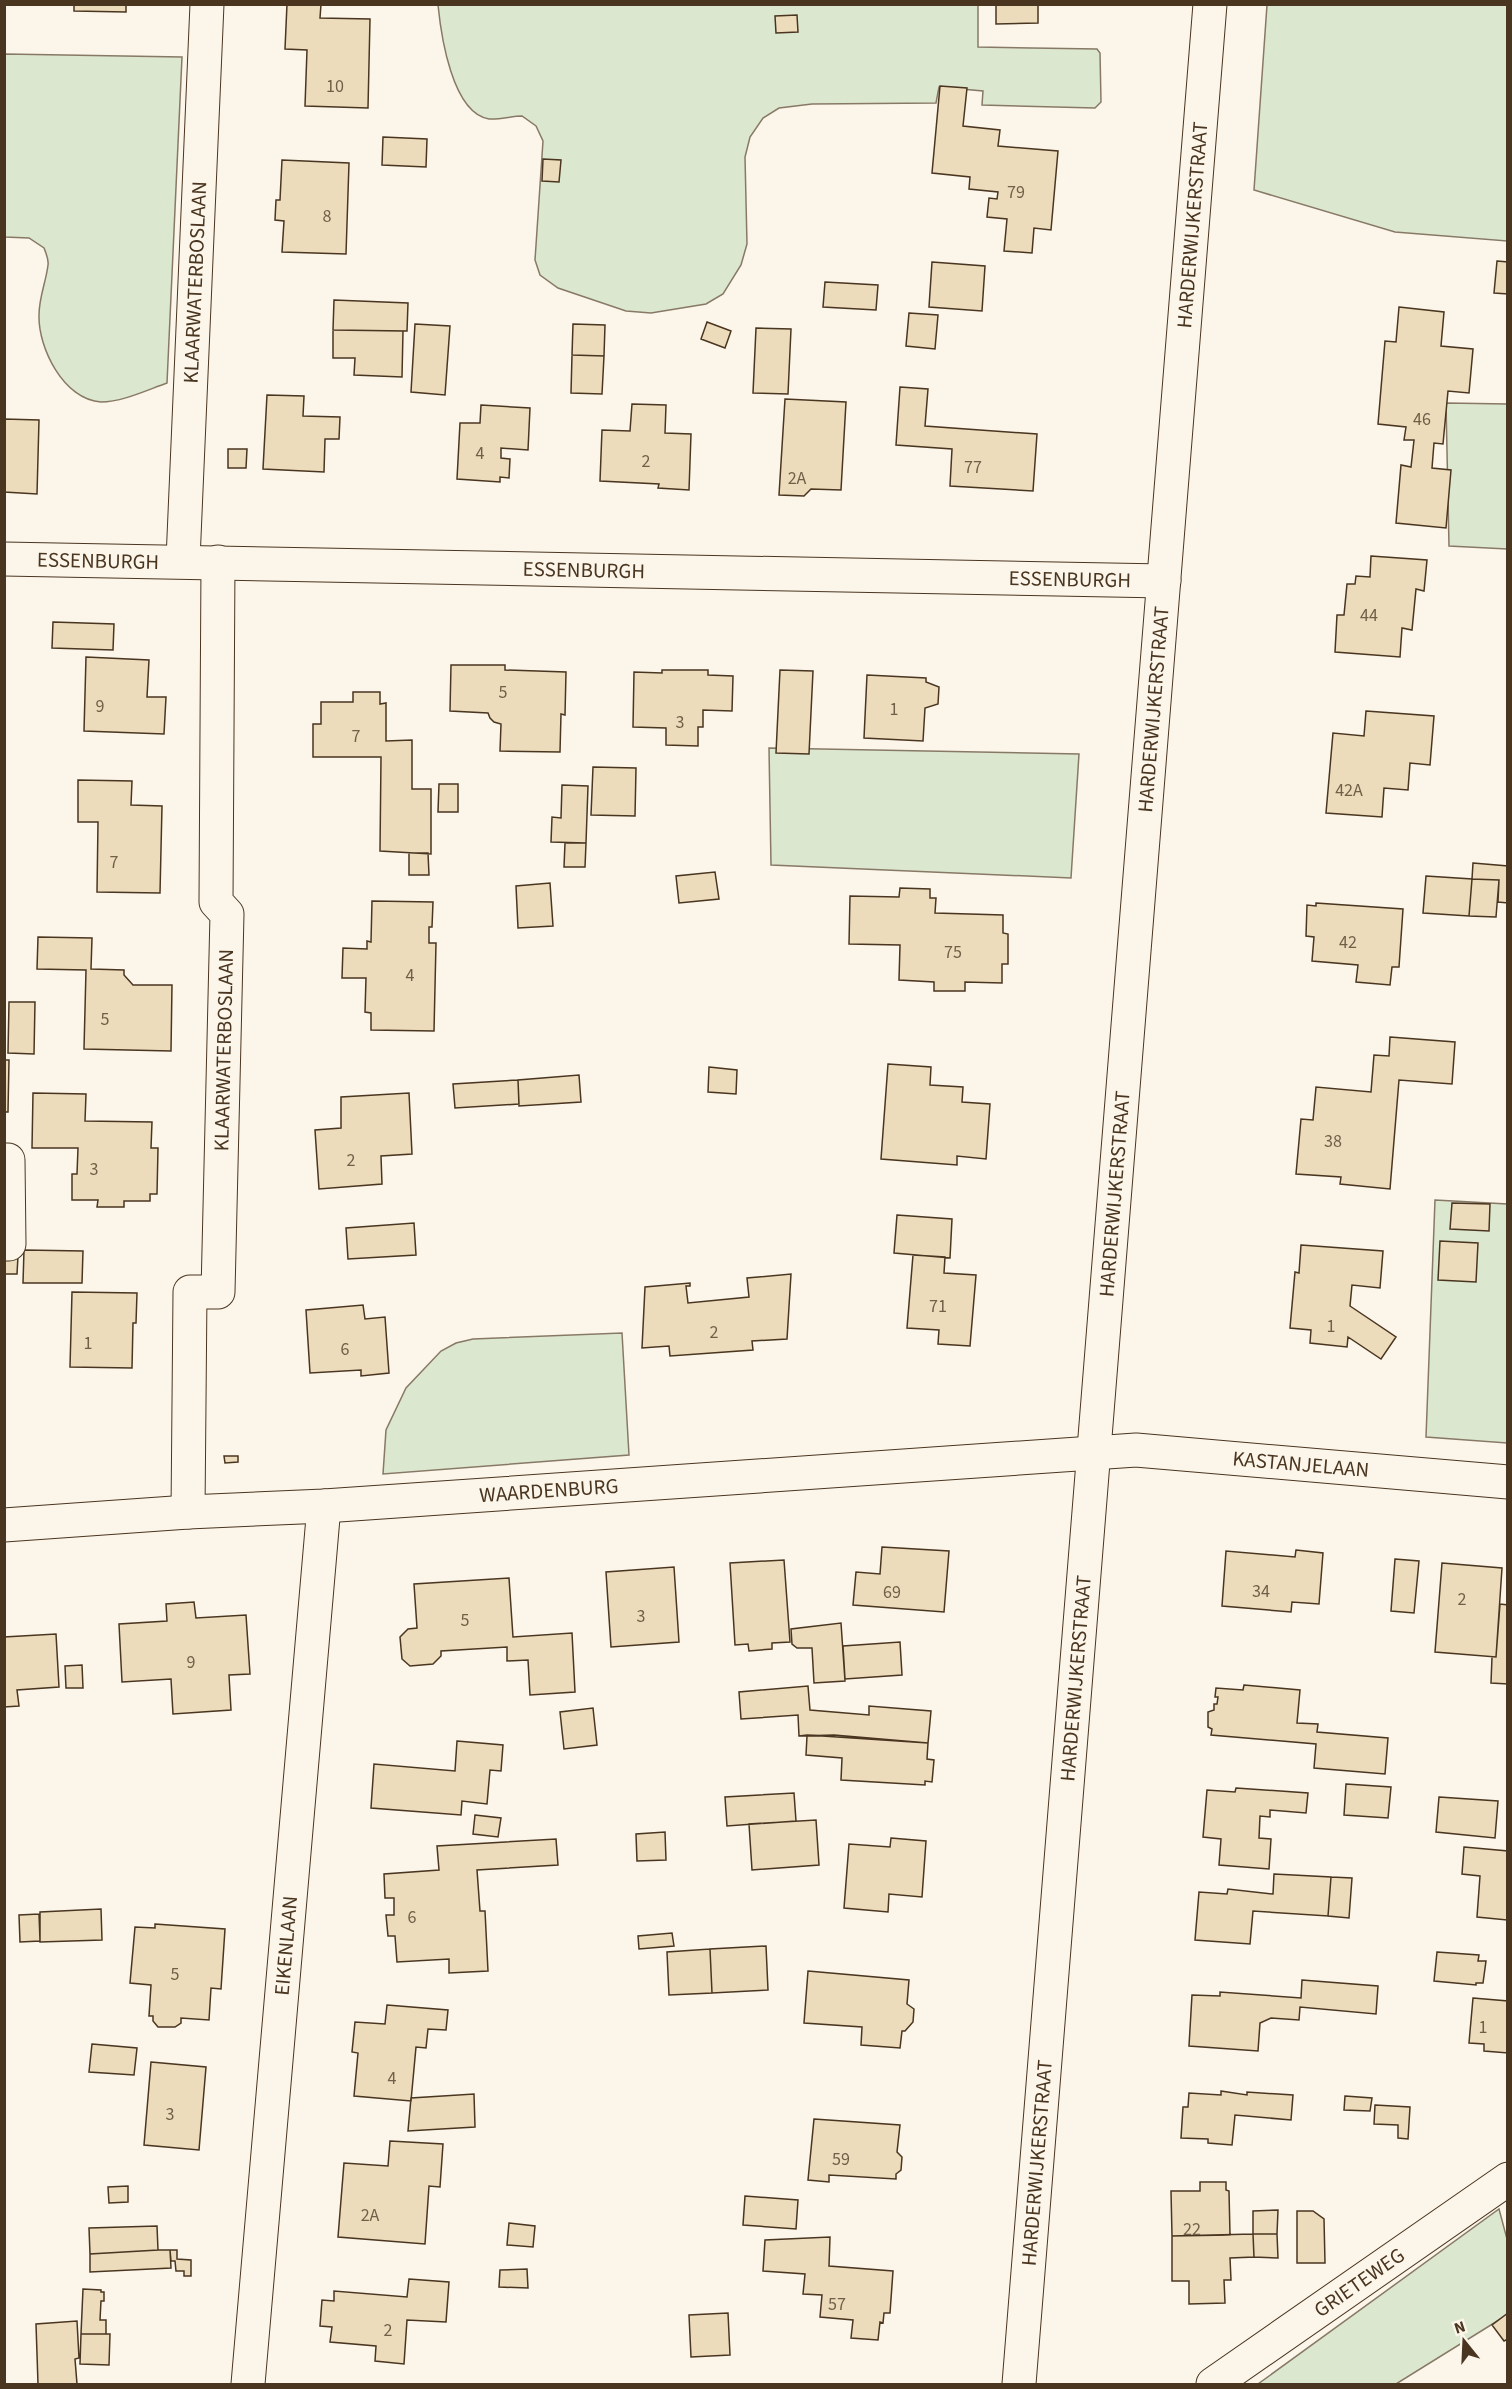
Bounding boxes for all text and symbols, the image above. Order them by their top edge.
house number: 10 [326,74,344,99]
street label: HARDERWIJKERSTRAAT [1169,121,1215,329]
house number: 79 [1007,180,1025,205]
street label: KLAARWATERBOSLAAN [176,181,214,384]
house number: 8 [323,204,332,229]
house number: 46 [1413,407,1431,432]
house number: 4 [476,441,485,466]
house number: 2 [642,449,651,474]
house number: 77 [964,455,982,480]
house number: 2A [788,466,807,491]
street label: ESSENBURGH [36,545,159,577]
street label: ESSENBURGH [522,554,645,586]
street label: ESSENBURGH [1008,563,1131,595]
house number: 44 [1360,603,1378,628]
street label: HARDERWIJKERSTRAAT [1130,605,1177,814]
house number: 5 [499,680,508,705]
house number: 9 [96,694,105,719]
house number: 1 [890,697,898,722]
house number: 3 [676,710,685,735]
house number: 7 [352,724,361,749]
house number: 42A [1335,778,1363,803]
house number: 7 [110,850,119,875]
house number: 42 [1339,930,1357,955]
house number: 75 [944,940,962,965]
street label: KLAARWATERBOSLAAN [206,949,241,1152]
house number: 4 [406,963,415,988]
house number: 5 [101,1007,110,1032]
street label: HARDERWIJKERSTRAAT [1091,1089,1138,1298]
house number: 38 [1324,1129,1342,1154]
house number: 2 [347,1148,356,1173]
house number: 3 [90,1157,99,1182]
house number: 71 [929,1294,947,1319]
house number: 1 [1327,1314,1335,1339]
house number: 2 [710,1320,719,1345]
house number: 1 [84,1331,92,1356]
house number: 6 [341,1337,350,1362]
street label: KASTANJELAAN [1231,1443,1371,1485]
street label: WAARDENBURG [478,1471,620,1510]
street label: HARDERWIJKERSTRAAT [1052,1574,1099,1783]
house number: 34 [1252,1579,1270,1604]
house number: 69 [883,1580,901,1605]
house number: 2 [1458,1587,1467,1612]
house number: 3 [637,1604,646,1629]
house number: 5 [461,1608,470,1633]
house number: 9 [187,1650,196,1675]
street label: EIKENLAAN [267,1895,305,1997]
house number: 6 [408,1905,417,1930]
house number: 5 [171,1962,180,1987]
house number: 1 [1479,2015,1487,2040]
street label: HARDERWIJKERSTRAAT [1014,2058,1060,2267]
house number: 4 [388,2066,397,2091]
house number: 3 [166,2102,175,2127]
house number: 59 [832,2147,850,2172]
house number: 2A [361,2203,380,2228]
house number: 22 [1183,2217,1201,2242]
street label: GRIETEWEG [1308,2240,1411,2325]
house number: 57 [828,2292,846,2317]
north arrow [1434,2311,1494,2371]
text: N [1451,2316,1468,2340]
house number: 2 [384,2318,393,2343]

